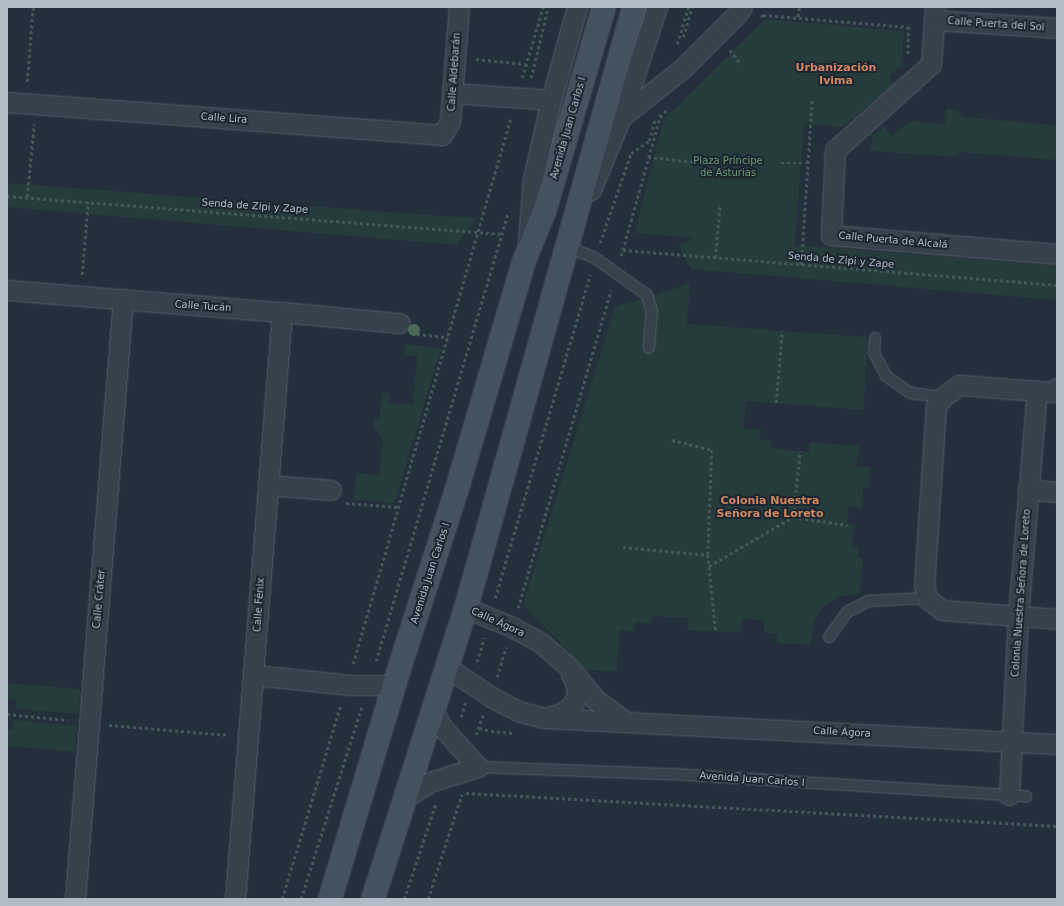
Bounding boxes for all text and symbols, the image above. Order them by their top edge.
street label: Calle Puerta del Sol [947,15,1045,33]
street label: Calle Aldebarán [445,32,463,112]
district label: Urbanización Ivima [796,62,876,88]
street label: Avenida Juan Carlos I [548,76,588,180]
street label: Calle Lira [200,110,248,126]
park label: Plaza Príncipe de Asturias [693,154,763,178]
street label: Senda de Zipi y Zape [201,196,309,216]
street label: Calle Puerta de Alcalá [838,229,948,251]
street label: Senda de Zipi y Zape [787,249,895,271]
street label: Calle Tucán [174,298,232,314]
district label: Colonia Nuestra Señora de Loreto [717,495,823,521]
street label: Colonia Nuestra Señora de Loreto [1009,508,1033,678]
street label: Avenida Juan Carlos I [408,521,452,625]
street label: Calle Cráter [90,569,108,629]
street label: Calle Fénix [251,577,267,633]
street label: Calle Ágora [469,605,527,639]
street label: Calle Ágora [813,725,871,739]
street label: Avenida Juan Carlos I [699,769,805,789]

